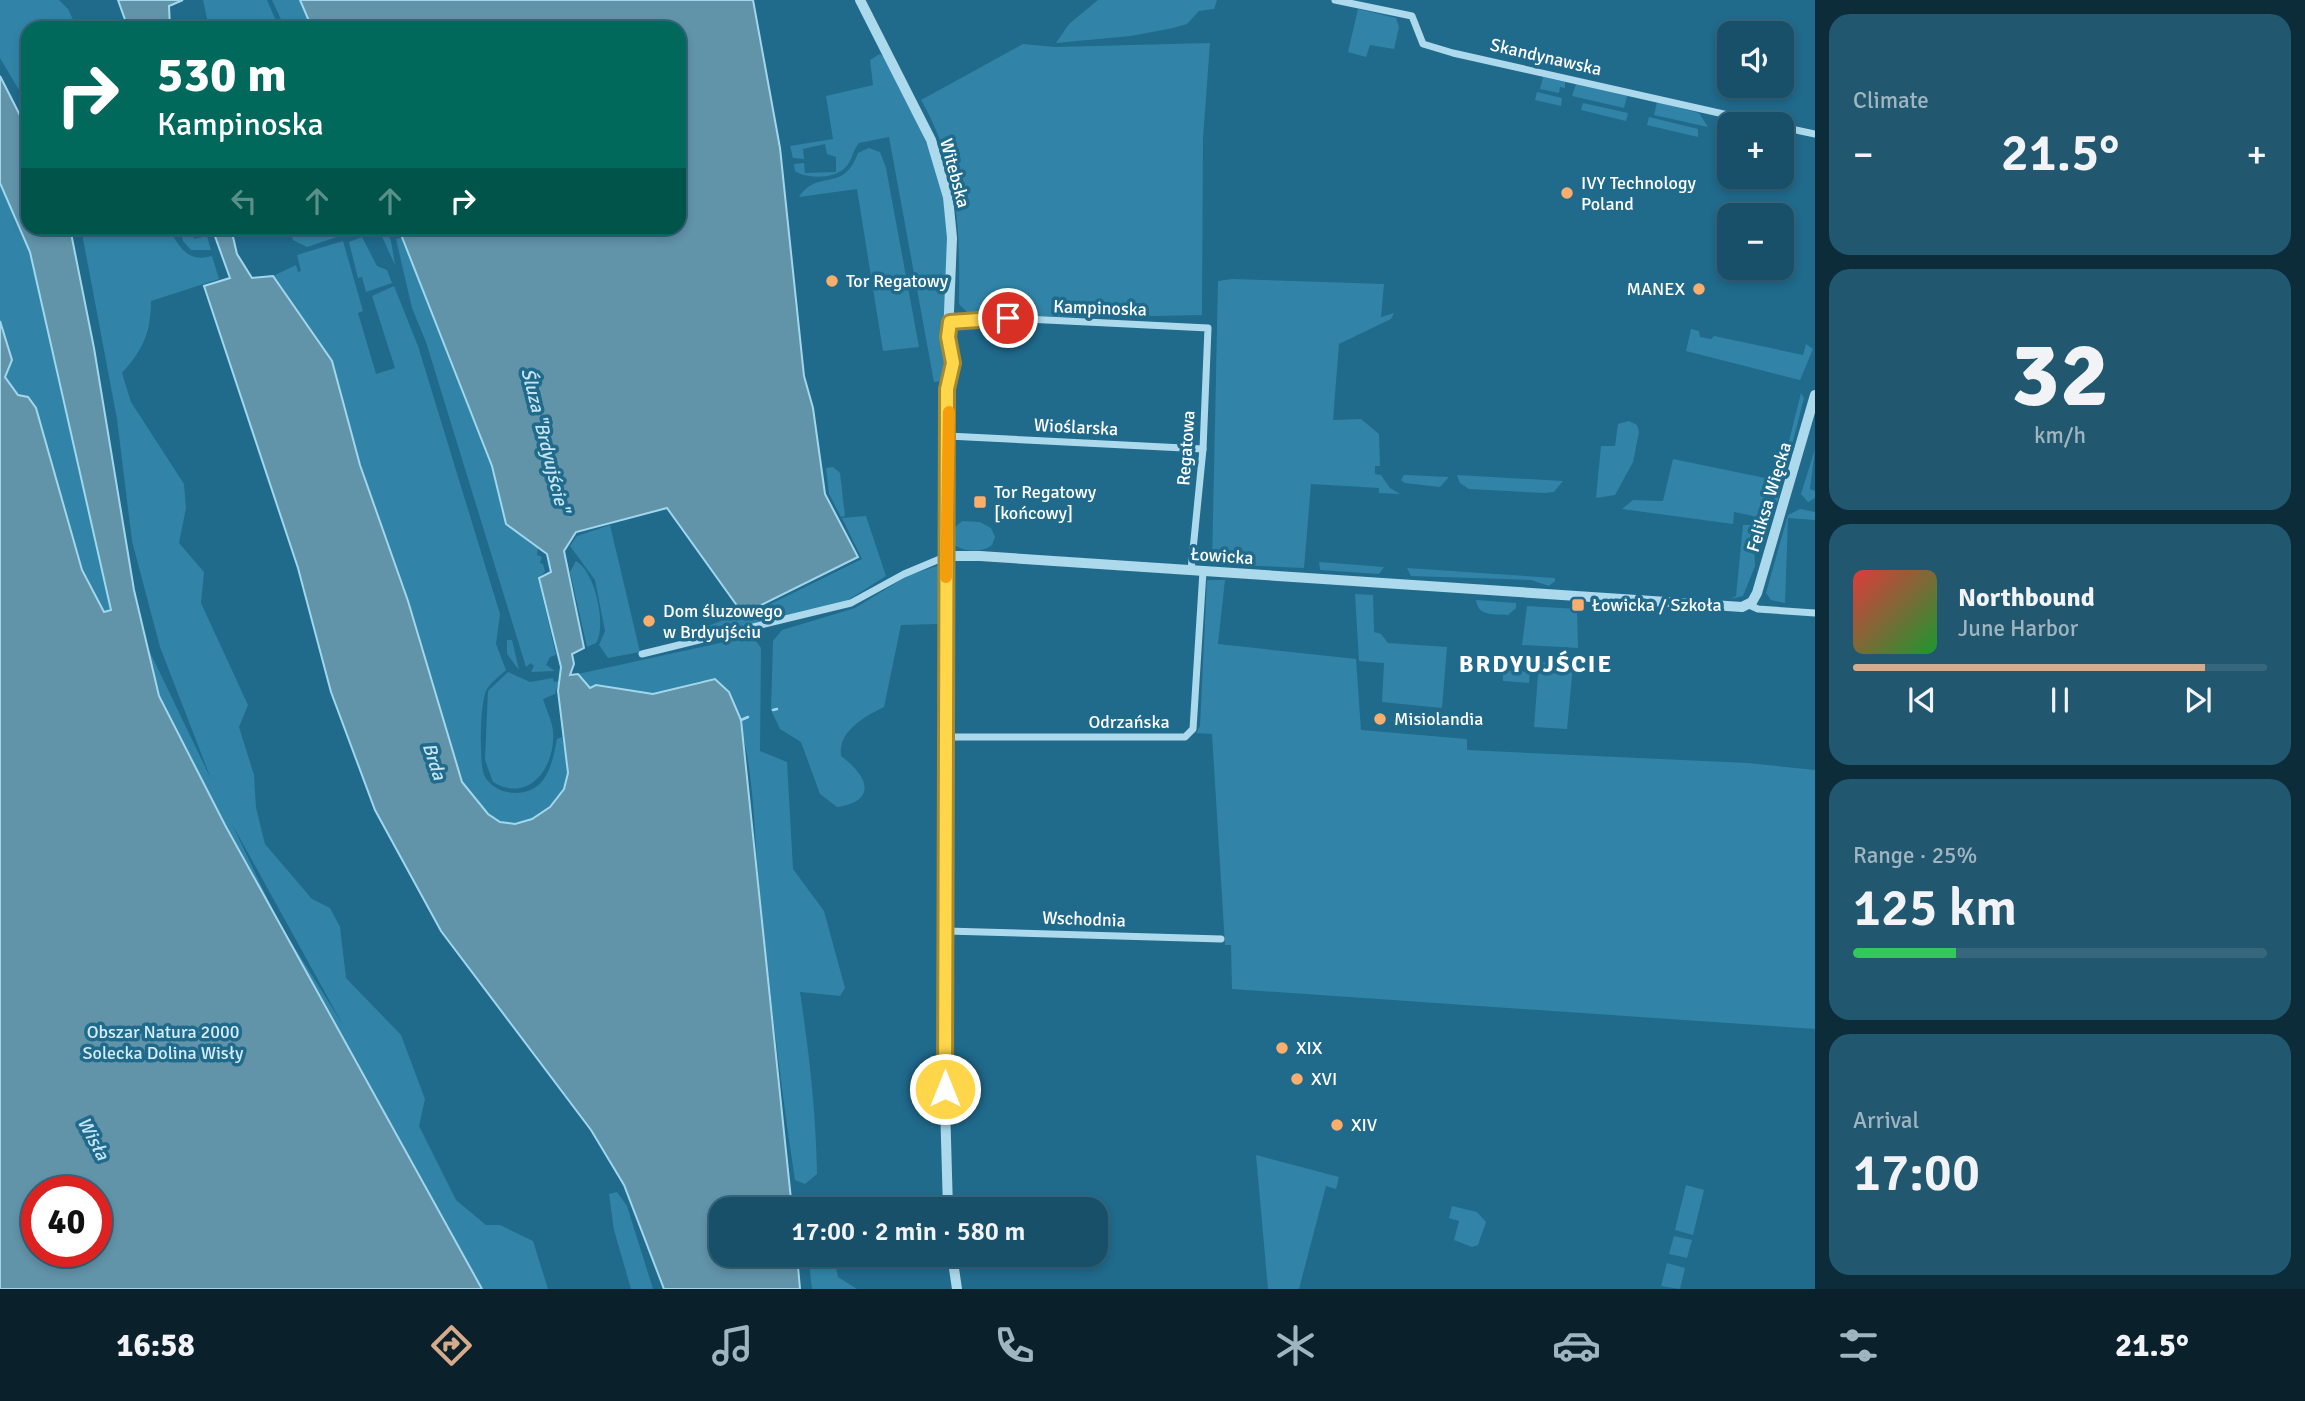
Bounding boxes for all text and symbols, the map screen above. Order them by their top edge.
map controls [1717,21,1794,280]
button: sound [1717,21,1794,98]
street label: Skandynawska [1488,33,1604,81]
text: 530 m [157,45,287,105]
icon: right [42,49,133,140]
text: Climate [1853,86,1929,115]
text: Kampinoska [157,105,324,144]
button: + [1717,112,1794,189]
text: 21.5° [2001,121,2119,185]
text: − [1853,131,1874,178]
text: + [2246,131,2267,178]
street label: Witebska [935,136,975,210]
place label: IVY Technology Poland [1581,172,1696,215]
icon: left [225,182,263,220]
icon: ahead [298,182,336,220]
icon: ahead [371,182,409,220]
icon: right [444,182,482,220]
marker: IVY Technology Poland [1559,185,1575,201]
button: − [1717,203,1794,280]
place label: Tor Regatowy [846,270,949,292]
marker: Tor Regatowy [824,273,840,289]
place label: MANEX [1626,278,1685,300]
marker: MANEX [1691,281,1707,297]
pin [978,288,1038,348]
street label: Kampinoska [1053,295,1147,321]
icon: arrive [989,299,1027,337]
text: 32 [2011,319,2109,432]
water label: Śluza "Brdyujście" [515,366,575,518]
street label: Regatowa [1172,410,1200,486]
street label: Wioślarska [1033,414,1119,440]
text: km/h [2034,421,2086,450]
street label: Feliksa Więcka [1742,439,1796,555]
place label: Tor Regatowy [końcowy] [994,481,1097,524]
marker: Tor Regatowy [końcowy] [972,494,988,510]
street label: Łowicka [1190,543,1254,569]
text: Northbound [1958,582,2095,614]
place label: Łowicka / Szkoła [1592,594,1722,616]
marker: Łowicka / Szkoła [1570,597,1586,613]
place label: Dom śluzowego w Brdyujściu [663,600,783,643]
marker: Dom śluzowego w Brdyujściu [641,613,657,629]
text: June Harbor [1958,614,2078,643]
district label: BRDYUJŚCIE [1459,649,1613,679]
icon: previous [1903,681,1941,719]
icon: pause [2041,681,2079,719]
icon: next [2179,681,2217,719]
place label: Misiolandia [1394,708,1483,730]
street label: Odrzańska [1088,711,1170,733]
marker: Misiolandia [1372,711,1388,727]
water label: Brda [417,740,452,784]
text: Range · 25% [1853,841,1977,870]
text: 125 km [1853,876,2017,940]
street label: Wschodnia [1042,907,1126,931]
park label: Obszar Natura 2000 Solecka Dolina Wisły [83,1021,244,1064]
place label: XIX [1296,1037,1323,1059]
marker: XIX [1274,1040,1290,1056]
position arrow [908,1052,982,1126]
place label: XVI [1311,1068,1337,1090]
marker: XVI [1289,1071,1305,1087]
text: Arrival [1853,1106,1919,1135]
water label: Wisła [72,1113,115,1165]
place label: XIV [1351,1114,1378,1136]
marker: XIV [1329,1117,1345,1133]
text: 17:00 [1853,1141,1980,1205]
speed limit sign: 40 [21,1176,112,1267]
text: 17:00 · 2 min · 580 m [792,1216,1025,1248]
icon: directions [427,1321,476,1370]
icon: music [708,1321,757,1370]
icon: phone [990,1321,1039,1370]
icon: climate [1271,1321,1320,1370]
icon: car [1552,1321,1601,1370]
icon: filters [1834,1321,1883,1370]
text: 16:58 [116,1326,195,1365]
text: 21.5° [2115,1326,2189,1365]

